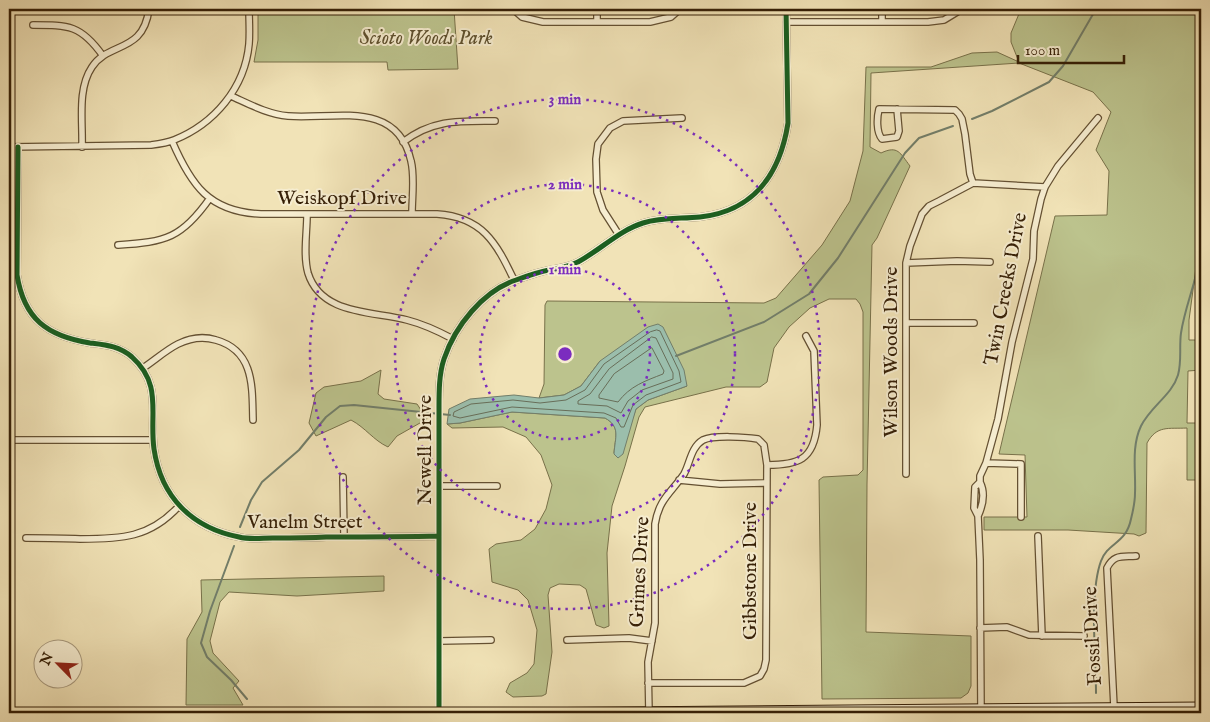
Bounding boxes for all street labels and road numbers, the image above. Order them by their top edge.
street label: Weiskopf Drive [277,186,407,211]
street label: Twin Creeks Drive [979,211,1033,367]
street label: Wilson Woods Drive [879,267,904,437]
street label: Newell Drive [413,395,438,505]
street label: Gibbstone Drive [738,502,763,640]
street label: Vanelm Street [246,510,363,535]
street label: Grimes Drive [625,516,655,628]
street label: Fossil Drive [1078,586,1108,686]

